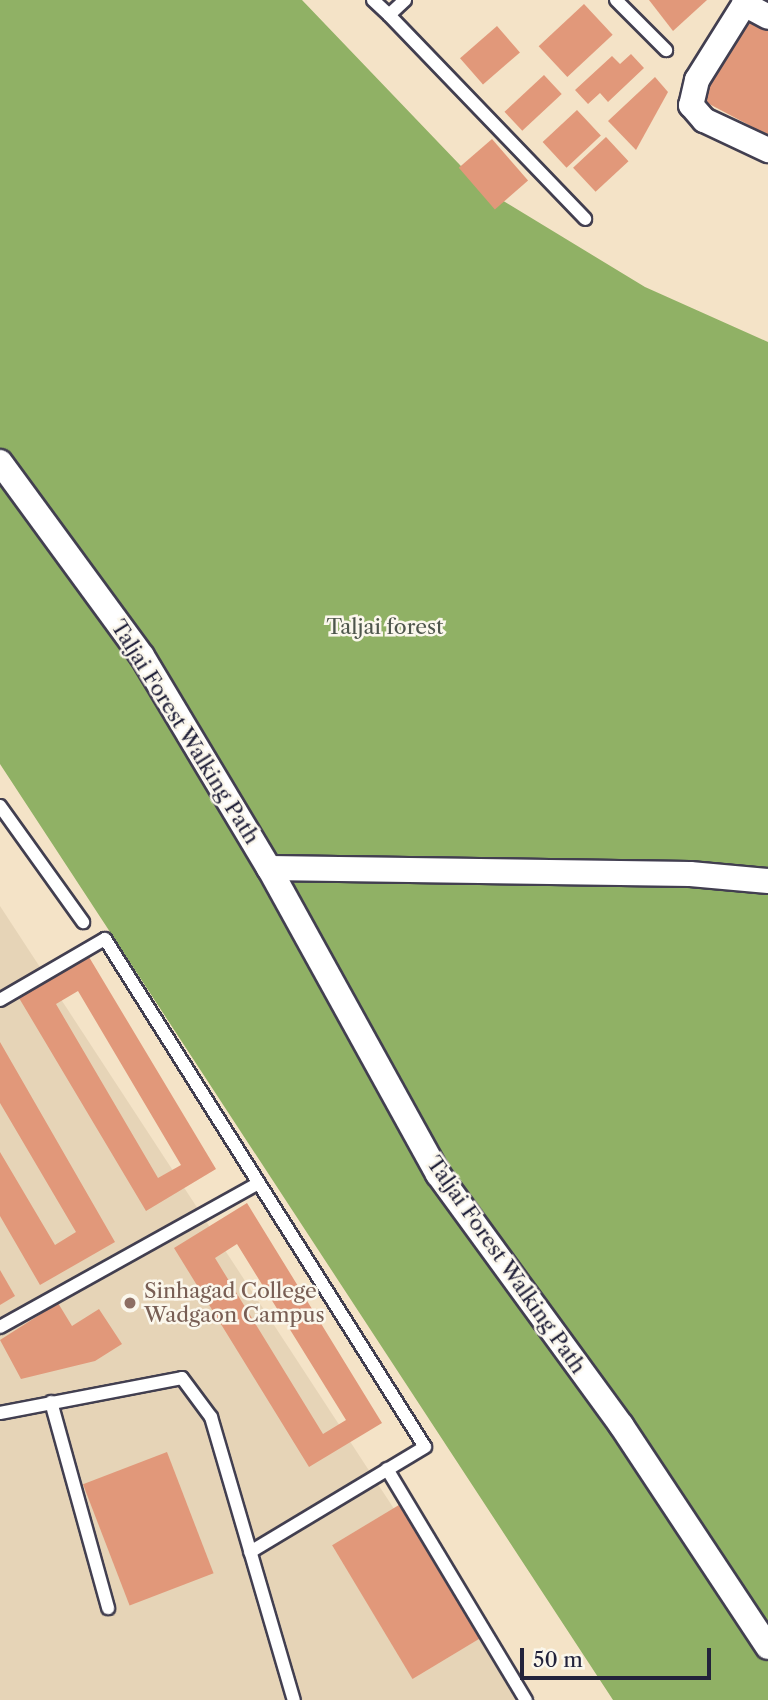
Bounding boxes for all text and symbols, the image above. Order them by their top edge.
park label: Taljai forest [327,614,443,640]
street label: Taljai Forest Walking Path [105,615,265,849]
street label: Taljai Forest Walking Path [421,1151,591,1379]
place label: Sinhagad College Wadgaon Campus [144,1278,325,1328]
marker: Sinhagad College Wadgaon Campus [122,1295,138,1311]
scale bar [523,1634,714,1678]
text: 50 m [533,1647,583,1672]

